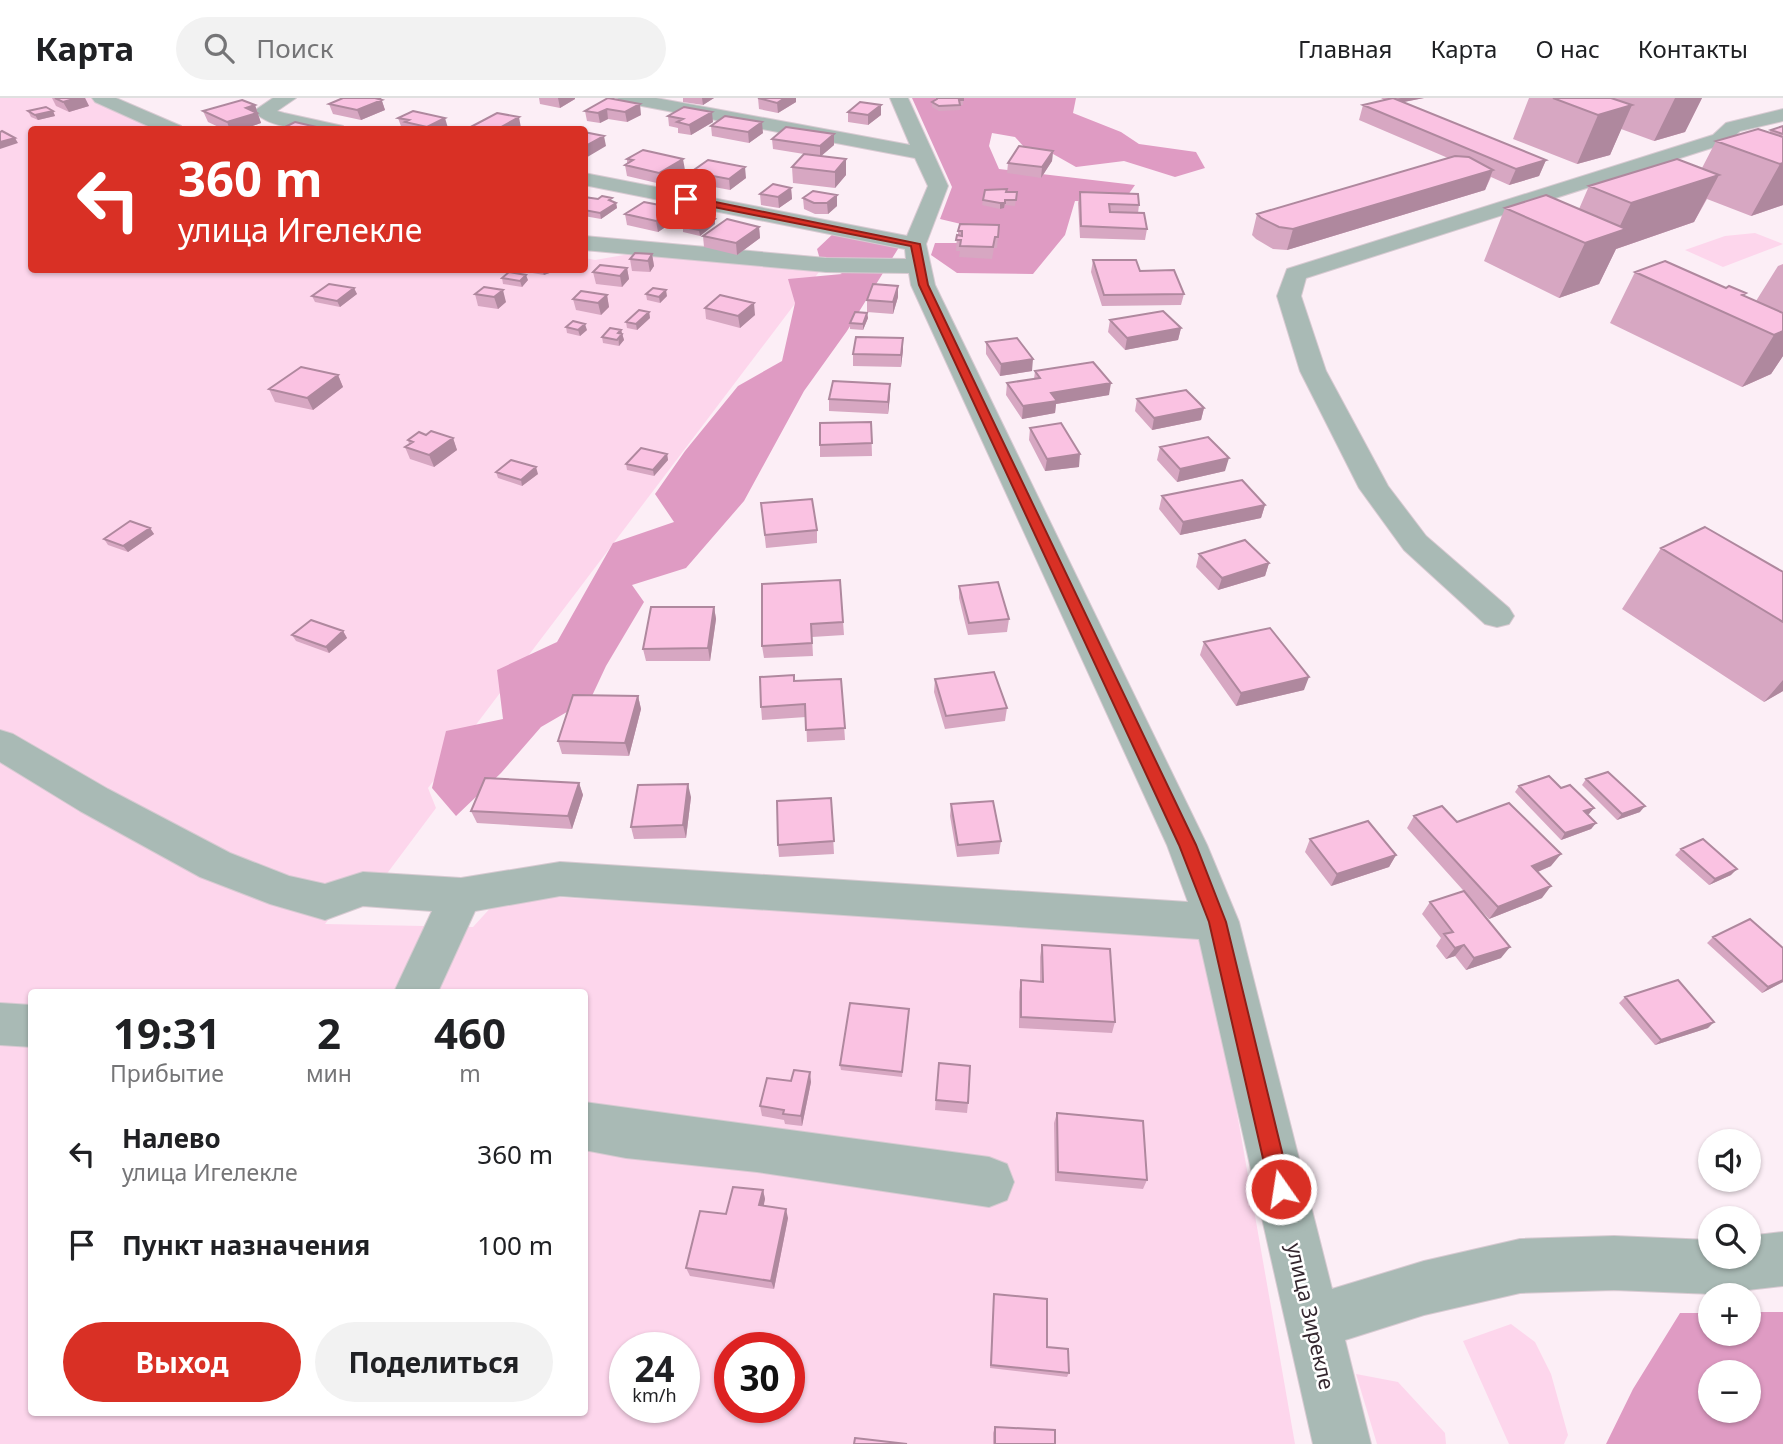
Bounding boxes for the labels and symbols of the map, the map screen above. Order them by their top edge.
pin [656,169,716,229]
position arrow [1244,1152,1318,1226]
street label: улица Зирекле [1281,1240,1341,1392]
speed limit sign: 30 [714,1332,805,1423]

